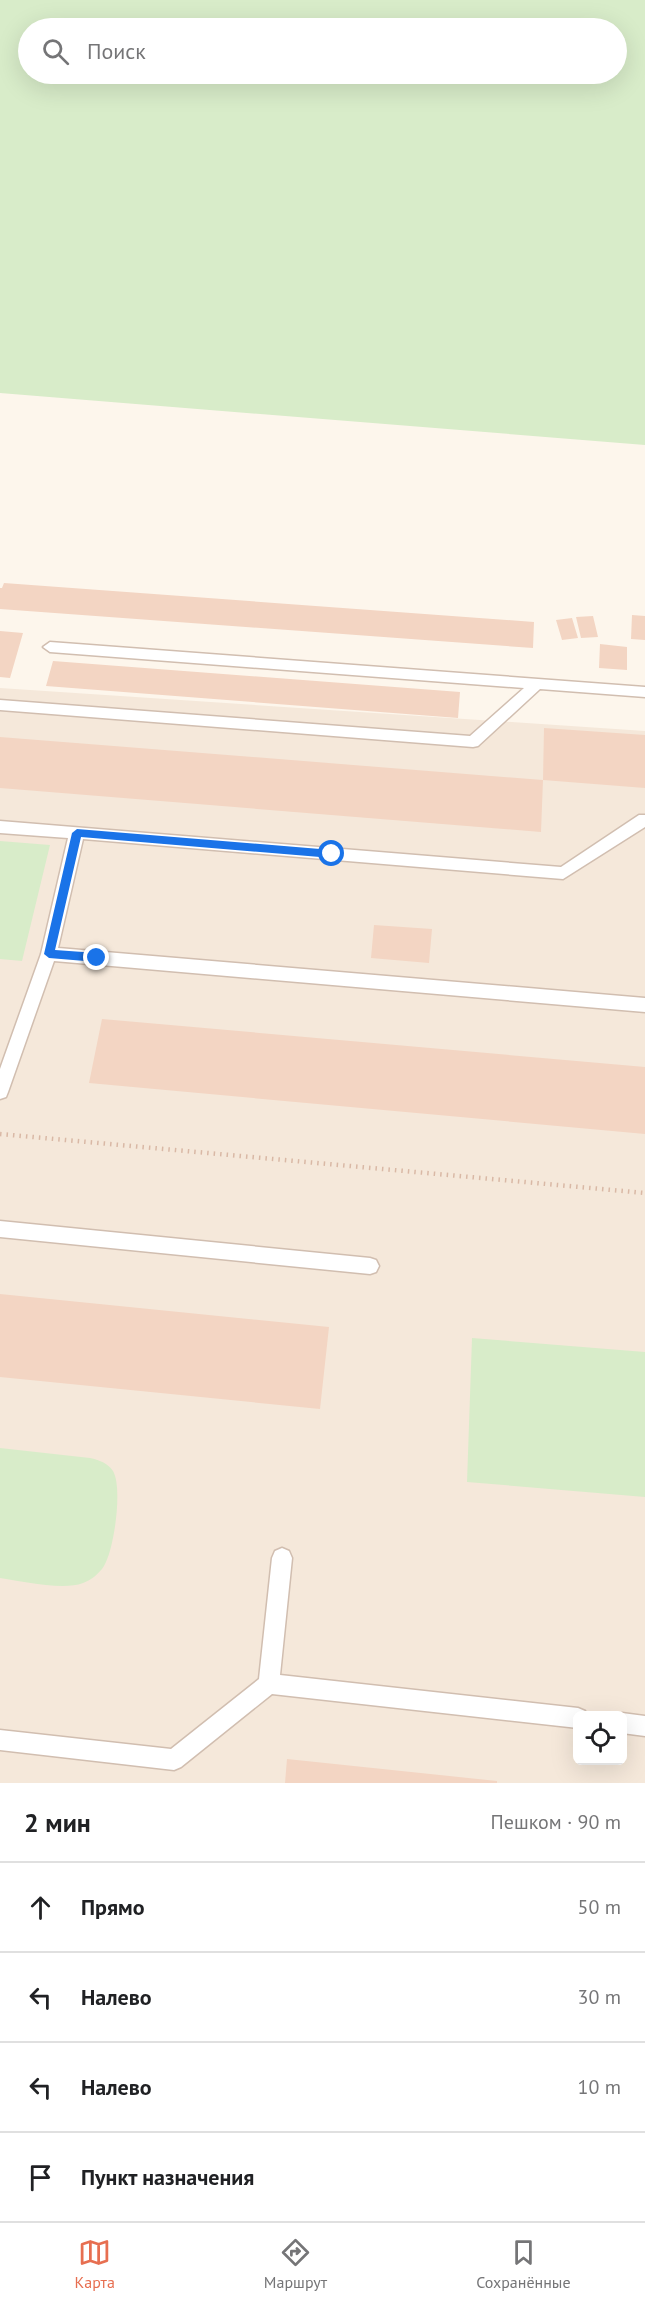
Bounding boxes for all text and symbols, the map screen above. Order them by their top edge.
search box [18,18,627,84]
icon: search [39,35,72,68]
text: Поиск [87,37,146,65]
route start [318,840,344,866]
route end [83,944,109,970]
map controls [573,1711,627,1765]
button: locate [573,1711,627,1765]
text: 2 мин [24,1806,91,1839]
text: Пешком · 90 m [491,1809,621,1835]
icon: ahead [24,1891,57,1924]
text: Прямо [81,1893,144,1921]
text: 50 m [578,1894,621,1920]
icon: left [24,1981,57,2014]
text: Налево [81,1983,152,2011]
text: 30 m [578,1984,621,2010]
icon: left [24,2071,57,2104]
text: Налево [81,2073,152,2101]
text: 10 m [578,2074,621,2100]
icon: arrive [24,2161,57,2194]
text: Пункт назначения [81,2163,254,2191]
tab: Карта [74,2236,115,2292]
tab: Маршрут [264,2236,327,2292]
tab: Сохранённые [476,2236,571,2292]

